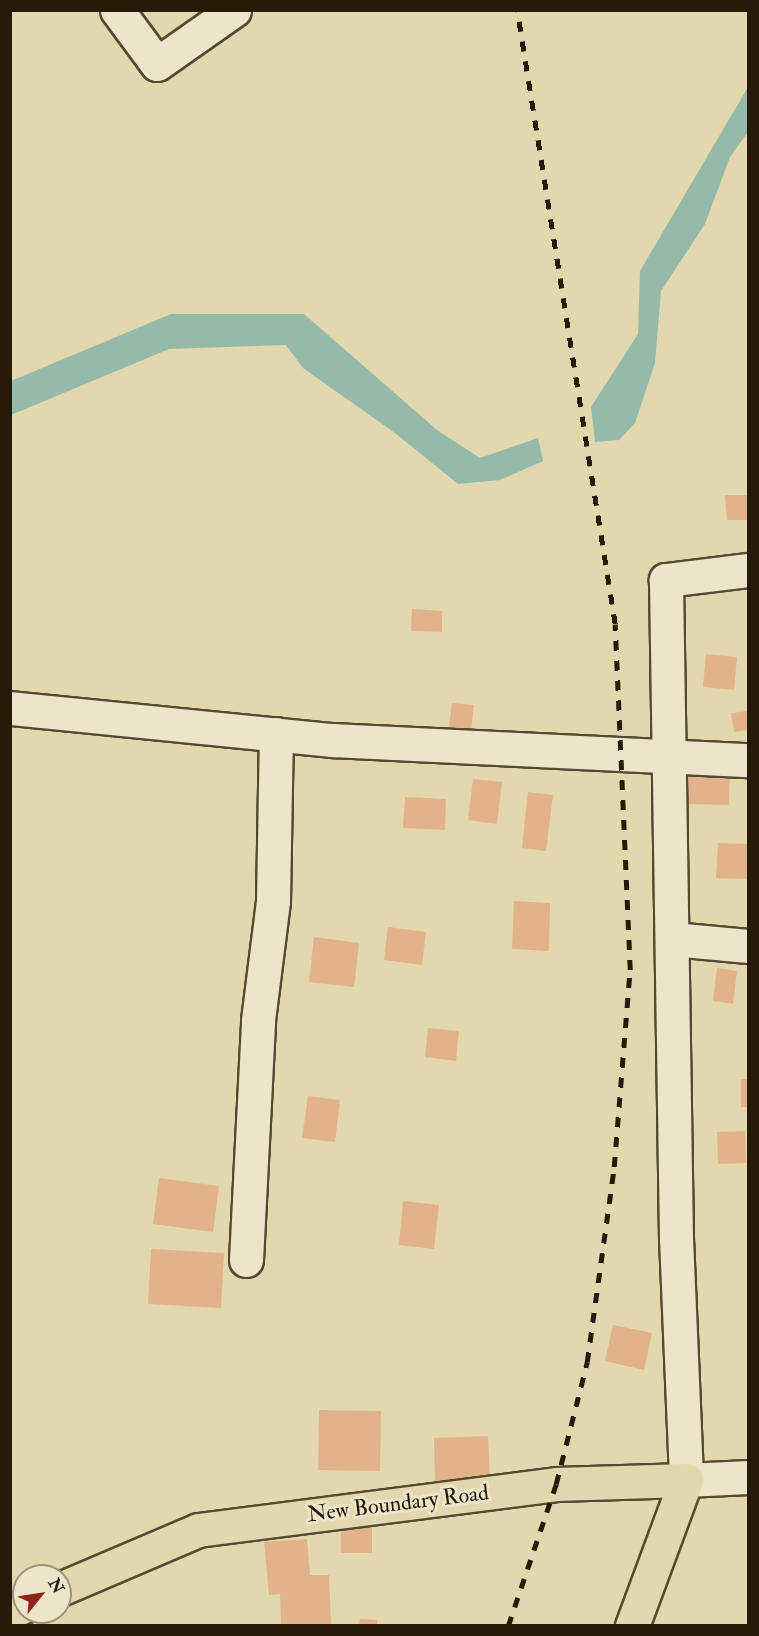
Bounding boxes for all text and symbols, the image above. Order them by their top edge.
street label: New Boundary Road [306,1480,490,1528]
north arrow [12,1564,72,1624]
text: N [44,1575,68,1597]

